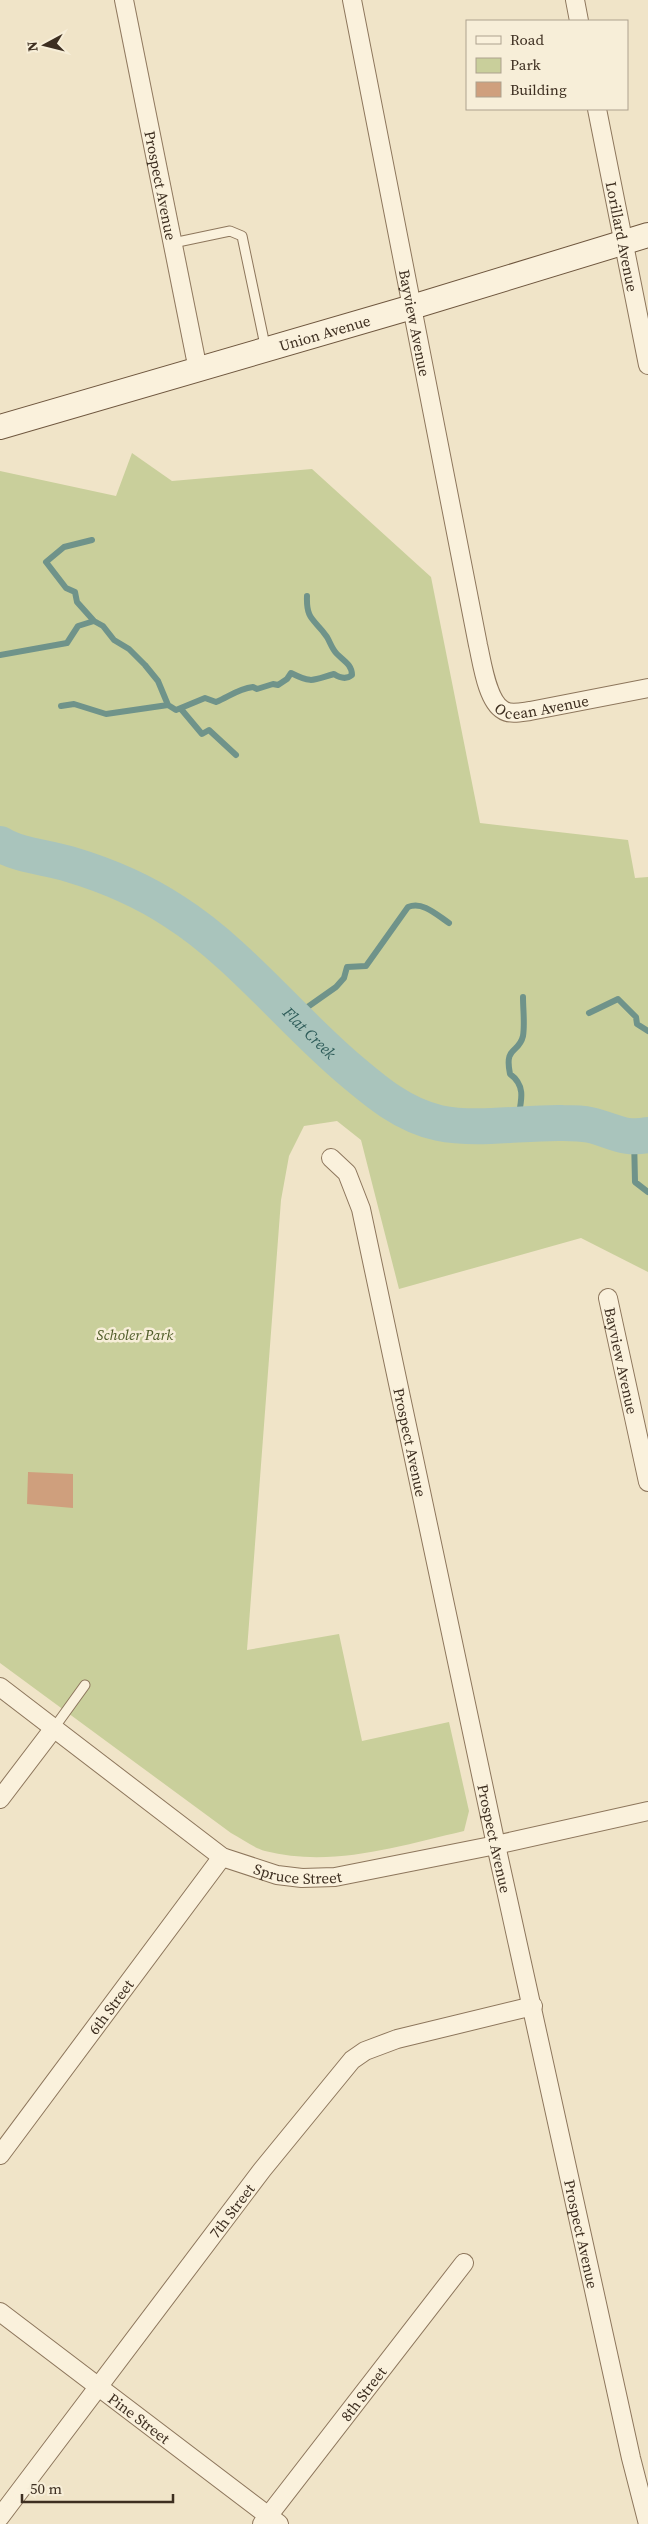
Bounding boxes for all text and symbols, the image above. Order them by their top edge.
north arrow [20,20,70,70]
legend [466,20,628,110]
text: Road [510,29,544,50]
text: N [22,40,43,53]
text: Park [510,54,542,75]
text: Building [510,79,567,100]
street label: Prospect Avenue [140,129,182,242]
street label: Lorillard Avenue [601,180,644,294]
street label: Bayview Avenue [394,268,436,379]
street label: Union Avenue [276,309,373,356]
street label: Ocean Avenue [490,689,591,723]
water label: Flat Creek [278,1001,342,1064]
street label: Bayview Avenue [600,1305,643,1416]
park label: Scholer Park [97,1324,174,1345]
street label: Prospect Avenue [389,1386,432,1499]
street label: Prospect Avenue [473,1782,517,1895]
street label: Spruce Street [251,1858,344,1889]
street label: 6th Street [83,1975,138,2038]
street label: Prospect Avenue [559,2178,604,2291]
street label: 7th Street [204,2179,259,2242]
street label: 8th Street [335,2362,391,2425]
street label: Pine Street [104,2388,175,2448]
scale bar [22,2472,174,2504]
text: 50 m [30,2478,62,2499]

